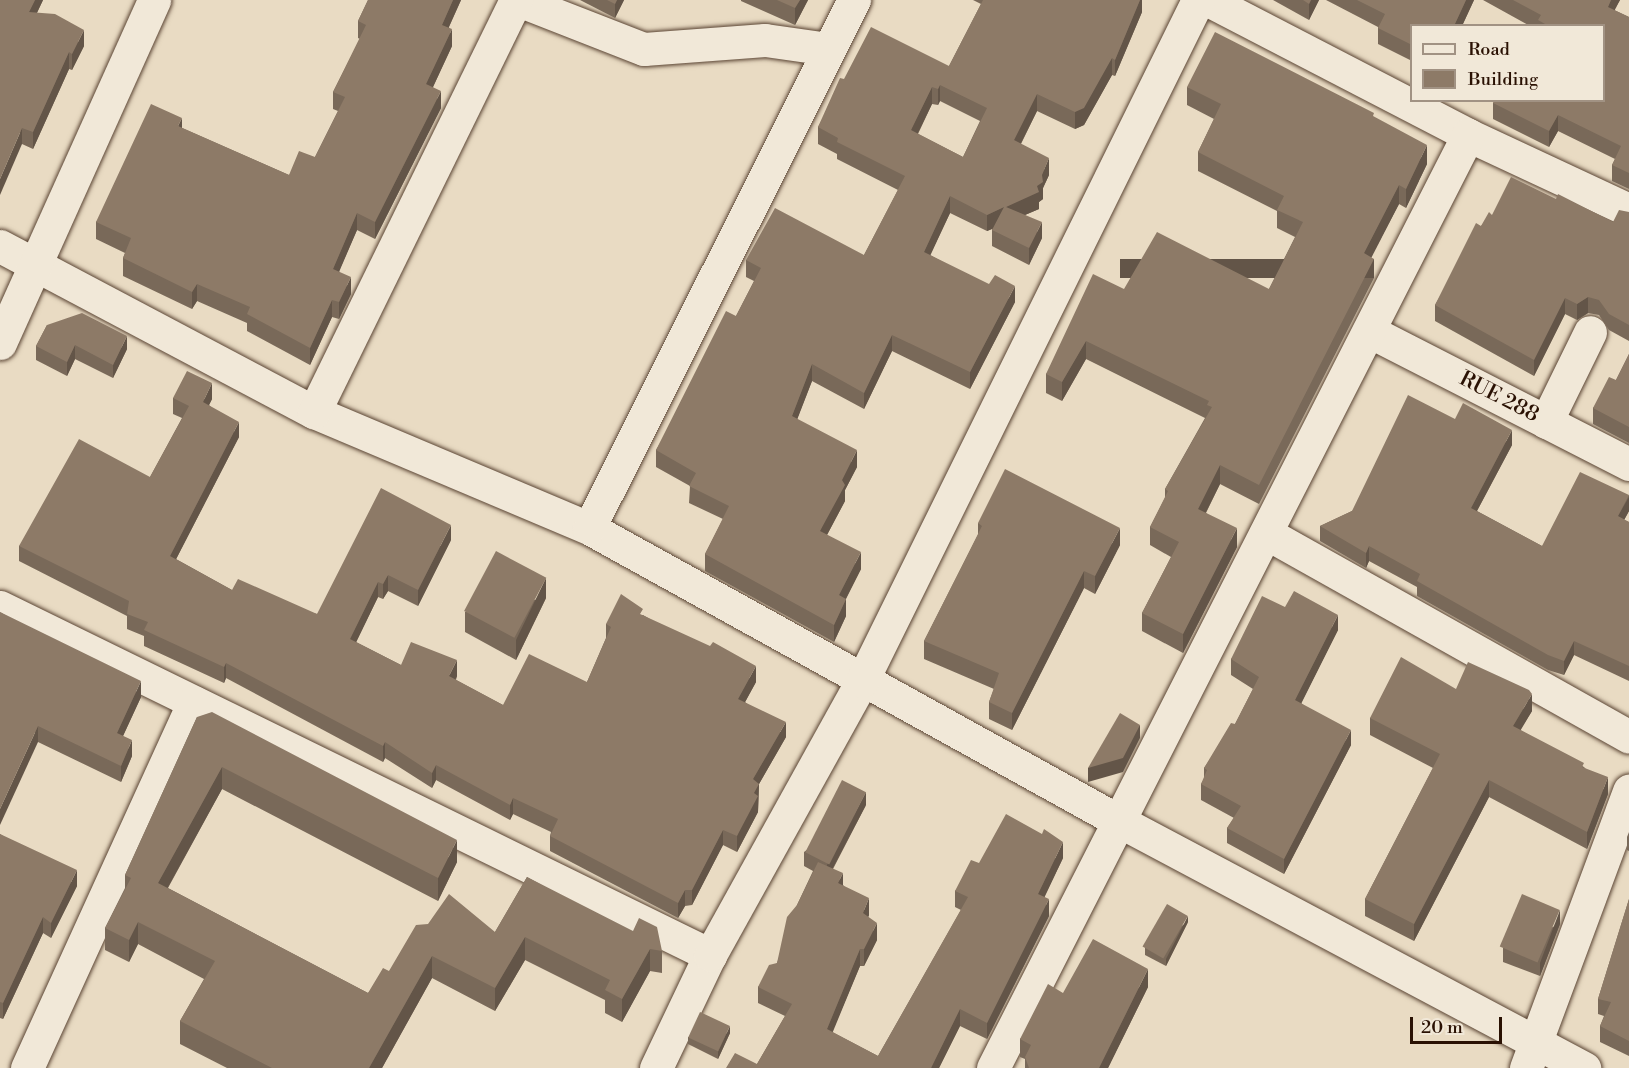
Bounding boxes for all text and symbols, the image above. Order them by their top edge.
legend [1410,24,1605,102]
text: Road [1468,38,1510,61]
text: Building [1468,68,1538,91]
street label: RUE 288 [1455,366,1543,428]
scale bar [1413,1005,1504,1043]
text: 20 m [1421,1016,1463,1039]

